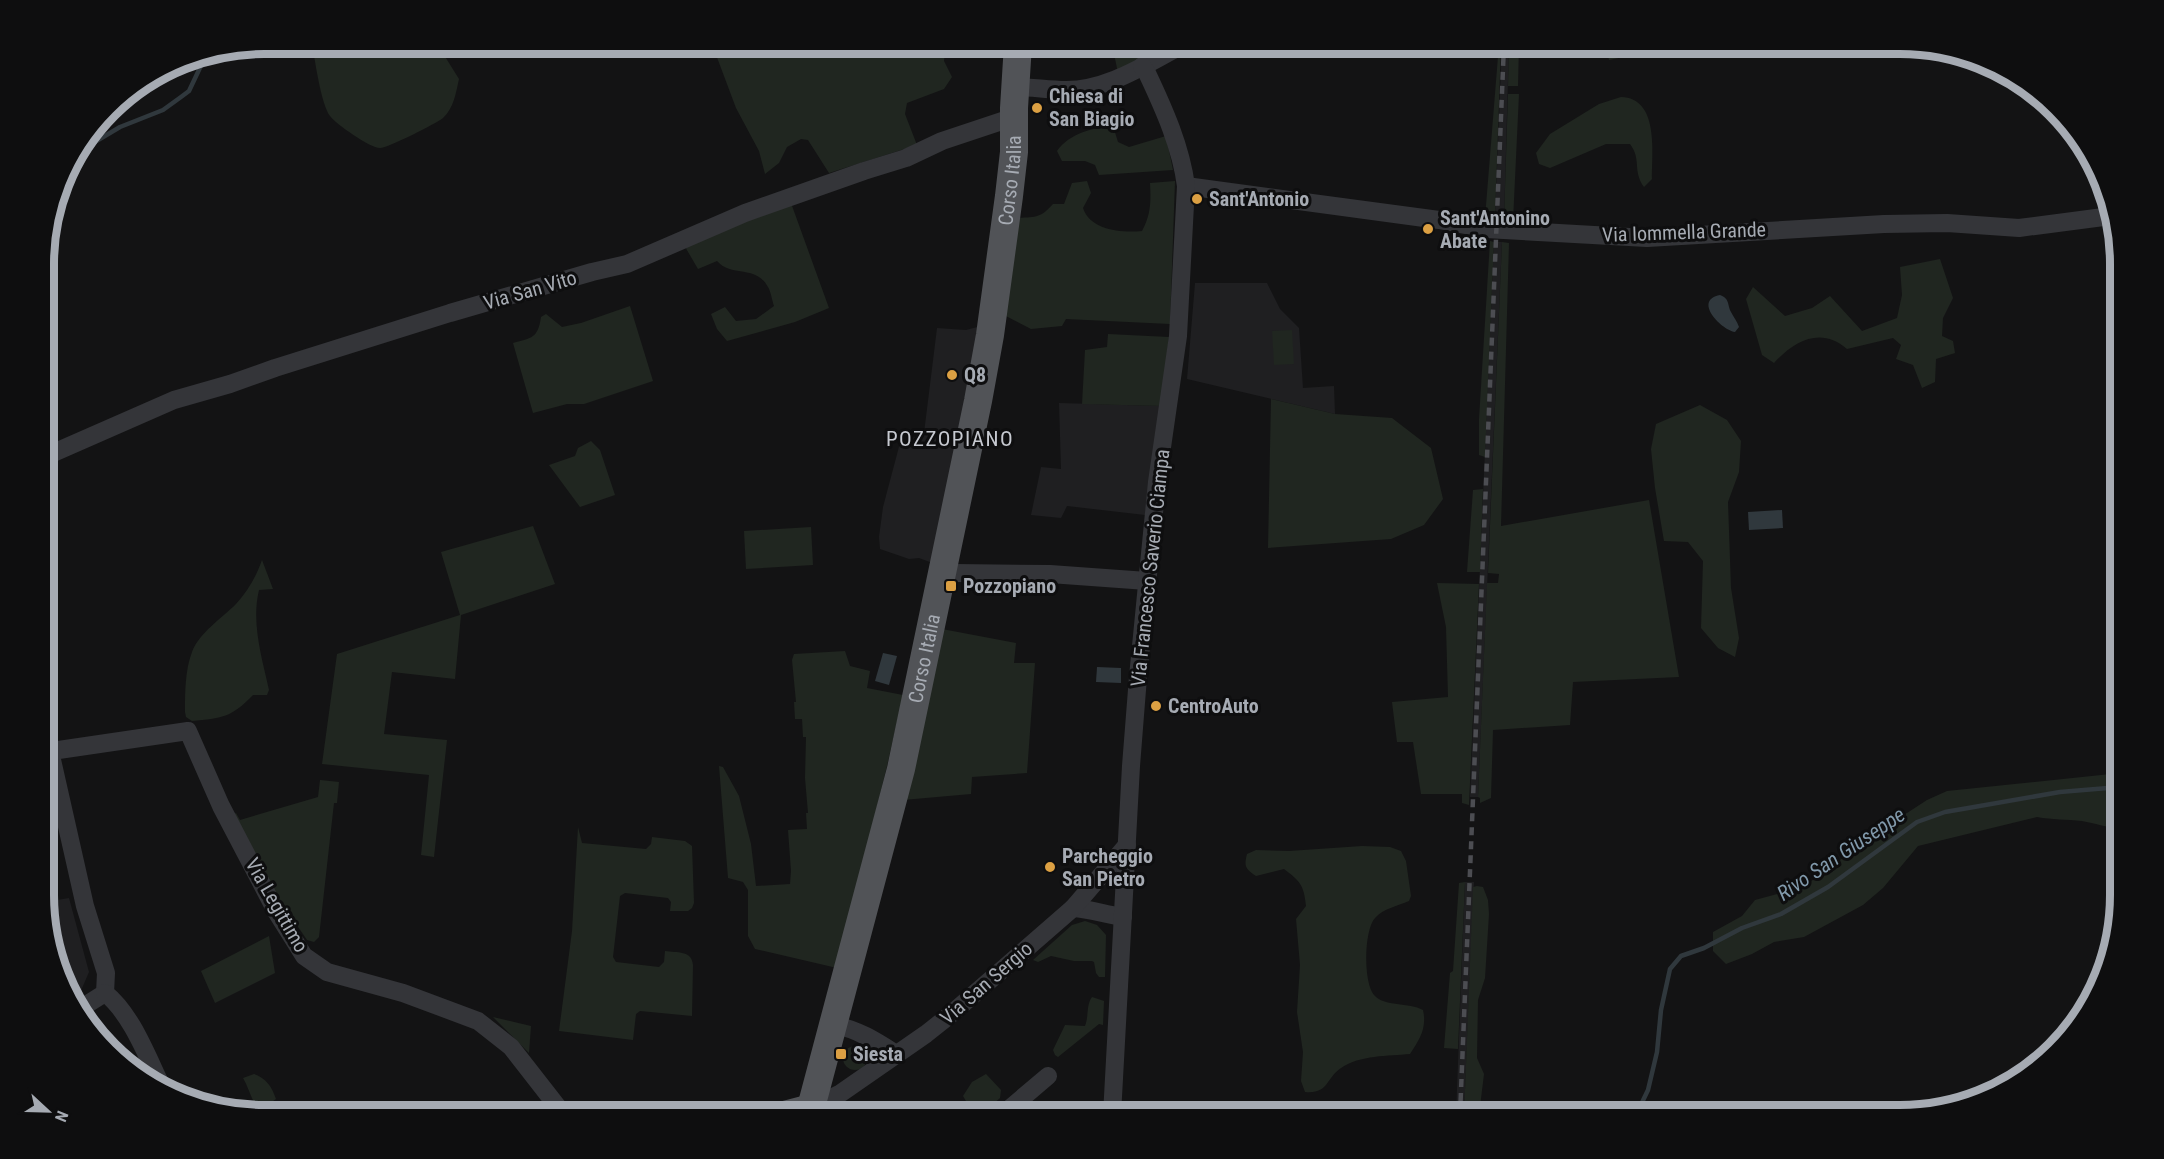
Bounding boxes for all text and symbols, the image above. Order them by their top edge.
place label: Chiesa di San Biagio [1049,84,1134,131]
marker: Chiesa di San Biagio [1030,101,1044,115]
street label: Corso Italia [993,135,1026,227]
place label: Sant'Antonio [1209,187,1309,211]
marker: Sant'Antonio [1190,192,1204,206]
place label: Sant'Antonino Abate [1440,206,1550,253]
street label: Via Iommella Grande [1602,217,1766,247]
marker: Sant'Antonino Abate [1421,222,1435,236]
street label: Via San Vito [481,265,579,315]
place label: Q8 [964,363,986,387]
marker: Q8 [945,368,959,382]
district label: POZZOPIANO [886,427,1014,451]
street label: Via Francesco Saverio Ciampa [1126,448,1174,688]
place label: Pozzopiano [963,574,1056,598]
marker: Pozzopiano [944,579,958,593]
street label: Corso Italia [903,612,945,705]
place label: CentroAuto [1168,694,1259,718]
marker: CentroAuto [1149,699,1163,713]
water label: Rivo San Giuseppe [1773,802,1909,906]
place label: Parcheggio San Pietro [1062,844,1153,891]
street label: Via Legittimo [240,854,314,956]
marker: Parcheggio San Pietro [1043,860,1057,874]
street label: Via San Sergio [935,936,1037,1030]
place label: Siesta [853,1042,903,1066]
marker: Siesta [834,1047,848,1061]
north arrow [18,1081,78,1141]
text: N [51,1108,72,1125]

